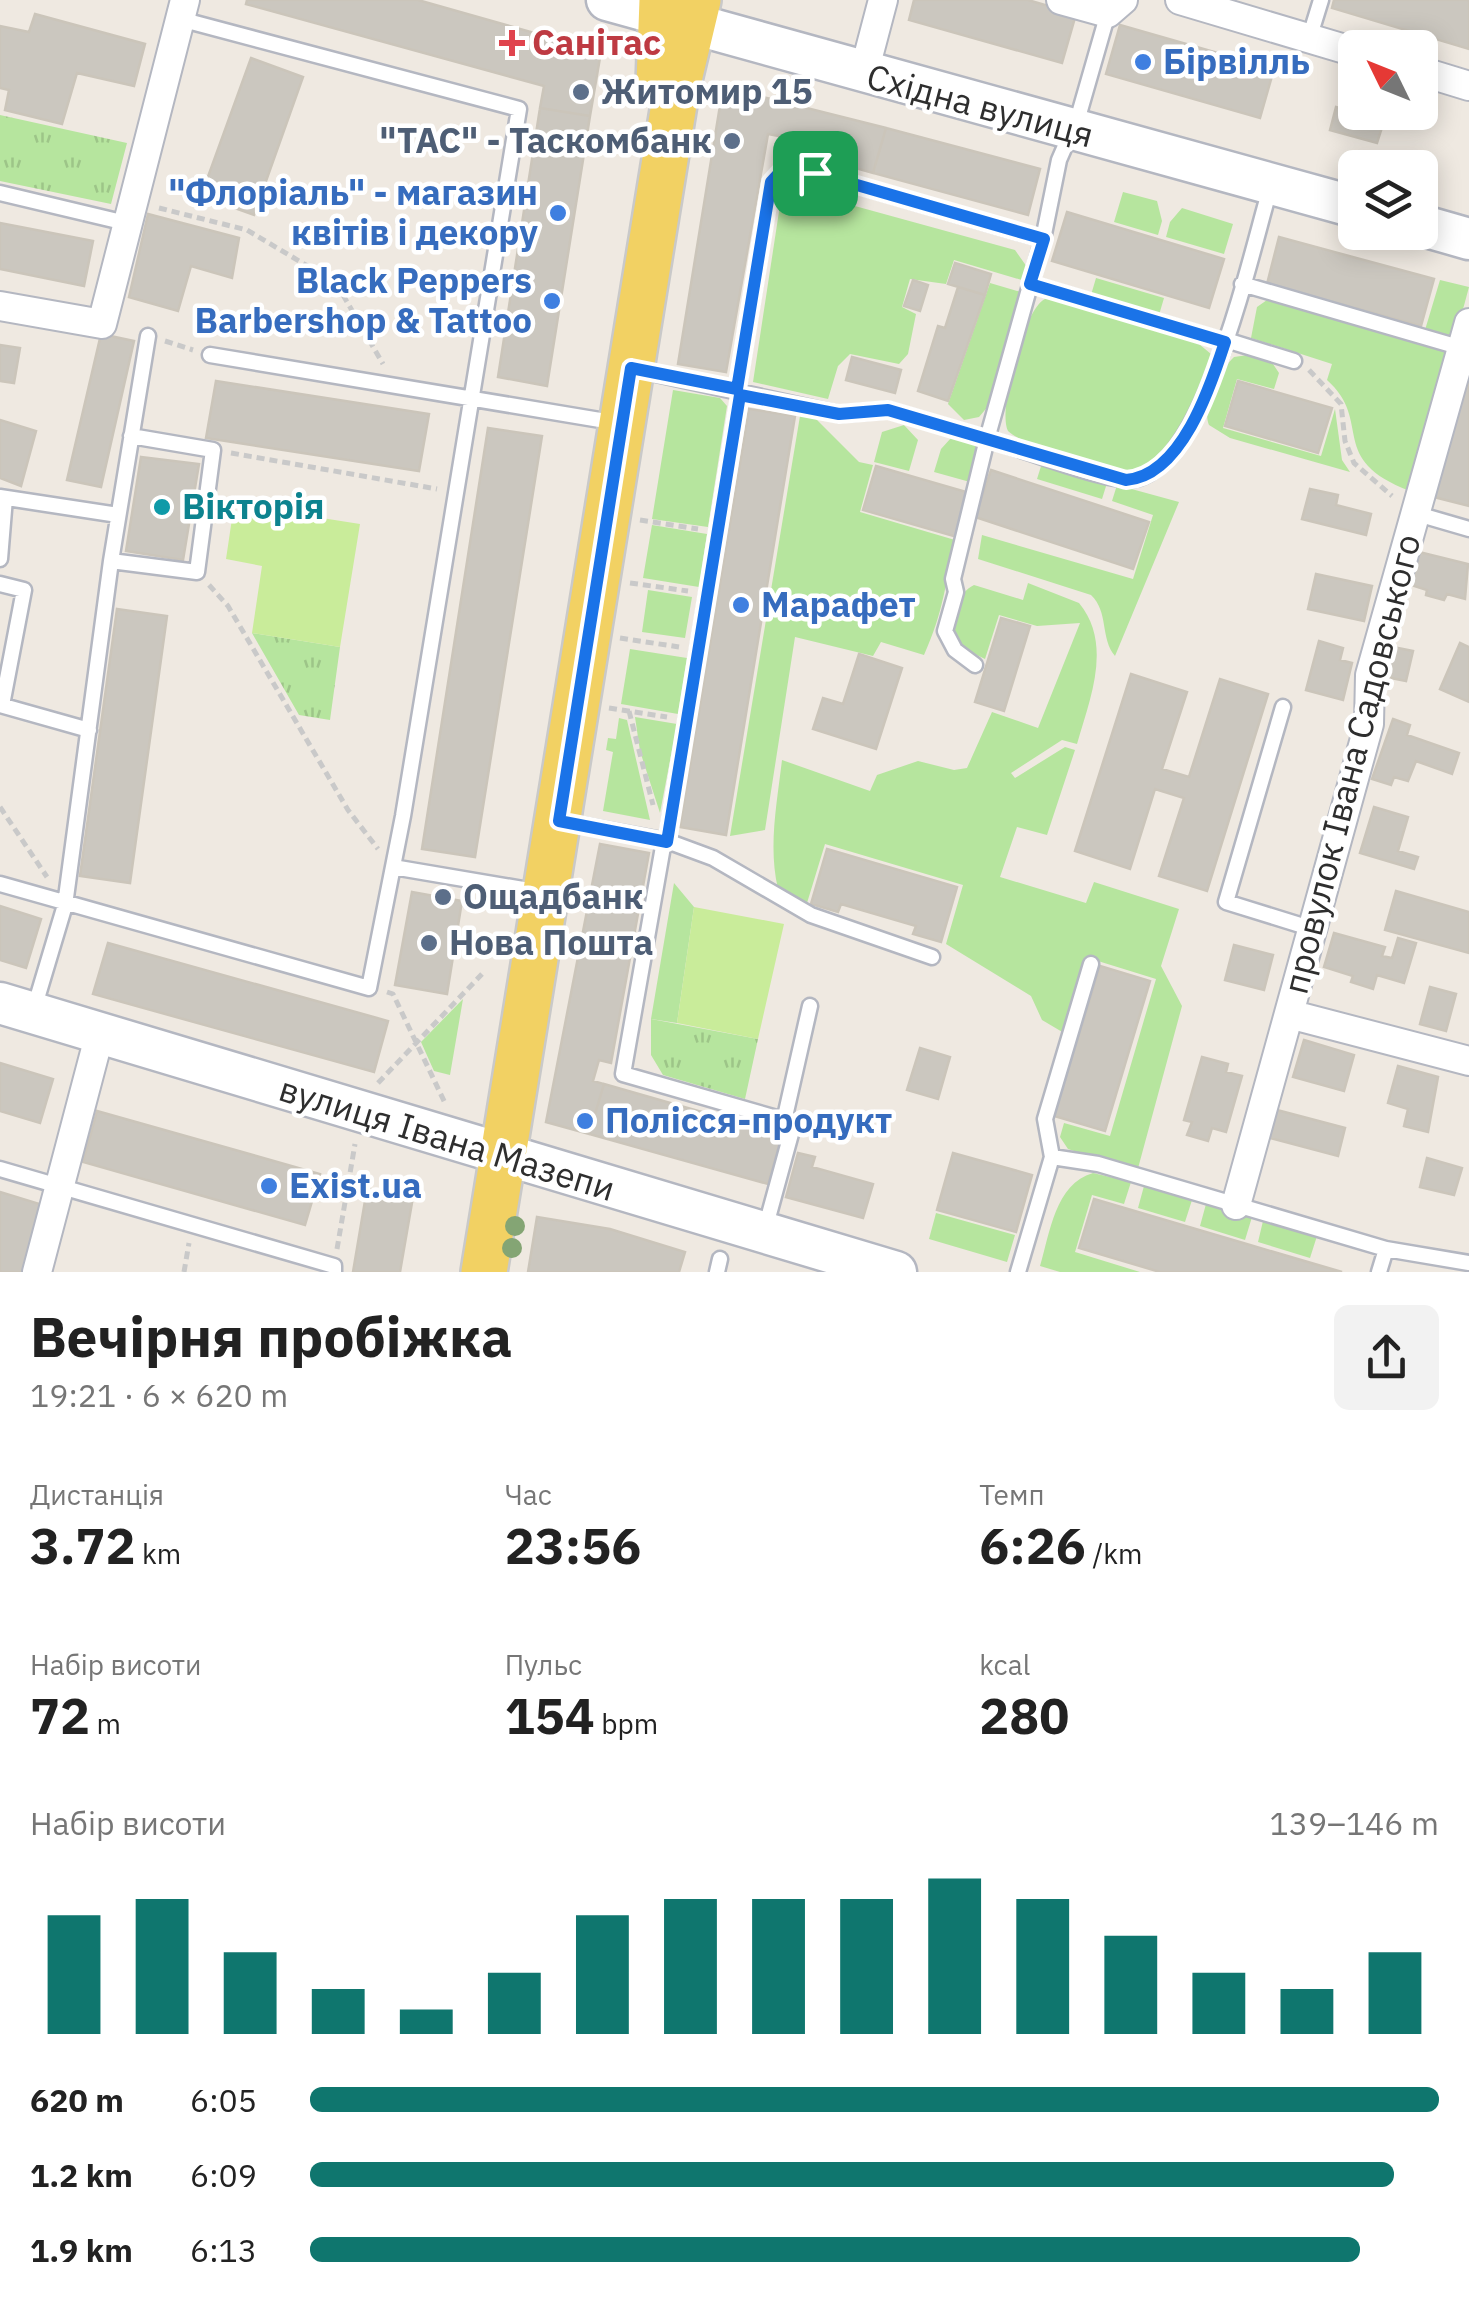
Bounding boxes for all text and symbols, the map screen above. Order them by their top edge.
place label: Санітас [532,19,661,65]
north arrow [1338,30,1438,130]
map controls [1338,30,1438,250]
marker: Санітас [501,32,523,54]
place label: Бірвілль [1163,38,1310,84]
marker: Бірвілль [1132,51,1154,73]
street label: Східна вулиця [862,53,1099,157]
place label: Житомир 15 [601,68,813,114]
marker: Житомир 15 [570,81,592,103]
place label: "ТАС" - Таскомбанк [379,117,712,163]
marker: "ТАС" - Таскомбанк [721,130,743,152]
pin [773,131,858,216]
icon: arrive [788,146,843,201]
button: layers [1338,150,1438,250]
place label: "Флоріаль" - магазин квітів і декору [168,169,538,255]
marker: "Флоріаль" - магазин квітів і декору [547,202,569,224]
place label: Black Peppers Barbershop & Tattoo [195,257,532,343]
marker: Black Peppers Barbershop & Tattoo [541,290,563,312]
place label: Вікторія [182,483,325,529]
marker: Вікторія [151,496,173,518]
street label: провулок Івана Садовського [1272,529,1430,998]
place label: Марафет [761,581,916,627]
marker: Марафет [730,594,752,616]
place label: Ощадбанк [463,873,644,919]
marker: Ощадбанк [432,886,454,908]
place label: Нова Пошта [449,919,653,965]
marker: Нова Пошта [418,932,440,954]
street label: вулиця Івана Мазепи [274,1065,621,1211]
place label: Полісся-продукт [605,1097,892,1143]
marker: Полісся-продукт [574,1110,596,1132]
place label: Exist.ua [289,1162,422,1208]
marker: Exist.ua [258,1175,280,1197]
text: Вечірня пробіжка [30,1301,512,1372]
button: share [1334,1305,1439,1410]
text: 19:21 · 6 × 620 m [30,1374,288,1416]
text: Дистанція [30,1476,164,1513]
text: Час [505,1476,552,1513]
text: Темп [979,1476,1044,1513]
text: 3.72 [30,1513,136,1578]
text: 23:56 [505,1513,641,1578]
text: 6:26 [979,1513,1086,1578]
text: km [136,1535,181,1572]
text: /km [1086,1535,1142,1572]
text: Набір висоти [30,1646,202,1683]
text: Пульс [505,1646,582,1683]
text: kcal [979,1646,1030,1683]
text: 72 [30,1683,90,1748]
text: 154 [505,1683,595,1748]
text: 280 [979,1683,1069,1748]
text: m [90,1705,121,1742]
text: bpm [595,1705,658,1742]
text: Набір висоти [30,1802,226,1844]
text: 139–146 m [1269,1802,1439,1844]
text: 620 m [30,2079,124,2121]
text: 6:05 [190,2079,257,2121]
text: 1.2 km [30,2154,133,2196]
text: 6:09 [190,2154,257,2196]
text: 1.9 km [30,2229,133,2271]
text: 6:13 [190,2229,257,2271]

